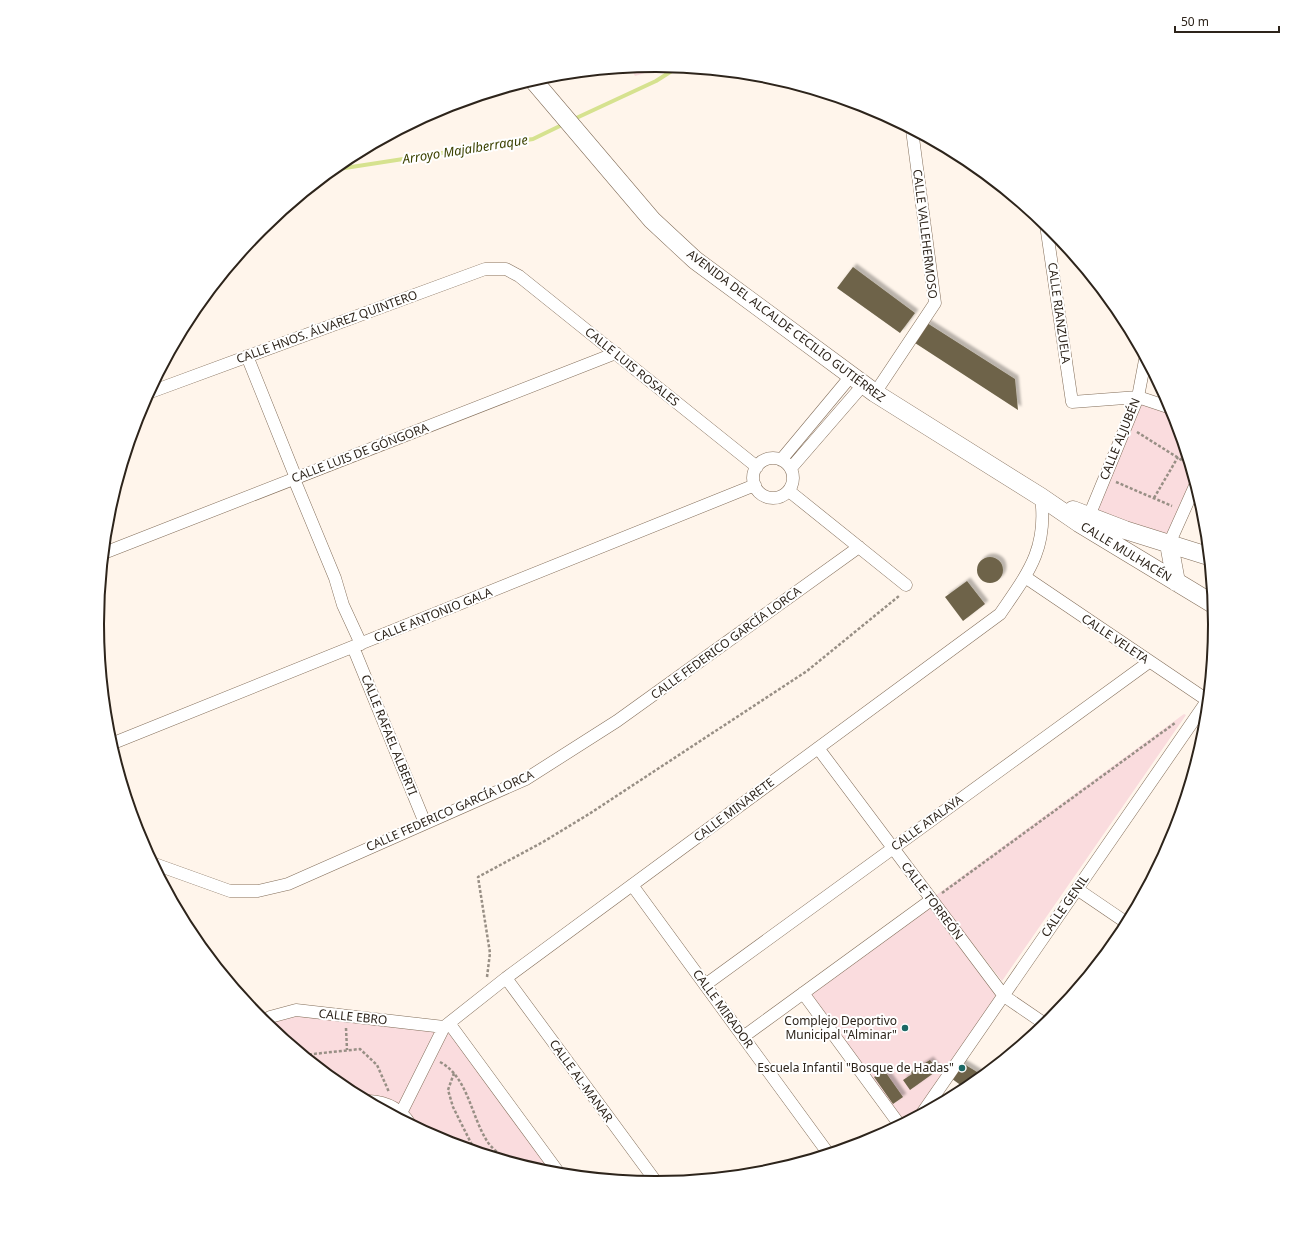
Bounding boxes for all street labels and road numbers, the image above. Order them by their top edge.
street label: CALLE VALLEHERMOSO [909,168,942,300]
street label: AVENIDA DEL ALCALDE CECILIO GUTIÉRREZ [684,245,889,406]
street label: CALLE RIANZUELA [1044,261,1075,365]
street label: CALLE HNOS. ÁLVAREZ QUINTERO [234,286,420,367]
street label: CALLE LUIS ROSALES [582,323,683,410]
street label: CALLE ALJUBÉN [1095,395,1144,482]
street label: CALLE LUIS DE GÓNGORA [289,418,431,487]
street label: CALLE MULHACÉN [1078,518,1175,585]
street label: CALLE FEDERICO GARCÍA LORCA [647,582,804,703]
street label: CALLE ANTONIO GALA [371,583,495,646]
street label: CALLE VELETA [1078,610,1153,668]
street label: CALLE RAFAEL ALBERTI [357,672,422,798]
street label: CALLE FEDERICO GARCÍA LORCA [363,766,537,855]
street label: CALLE MINARETE [690,774,777,846]
street label: CALLE ATALAYA [887,791,966,854]
street label: CALLE TORREÓN [897,858,967,943]
street label: CALLE GENIL [1037,871,1092,940]
street label: CALLE MIRADOR [689,966,758,1052]
street label: CALLE EBRO [318,1004,388,1029]
street label: CALLE AL-MANAR [546,1036,617,1126]

